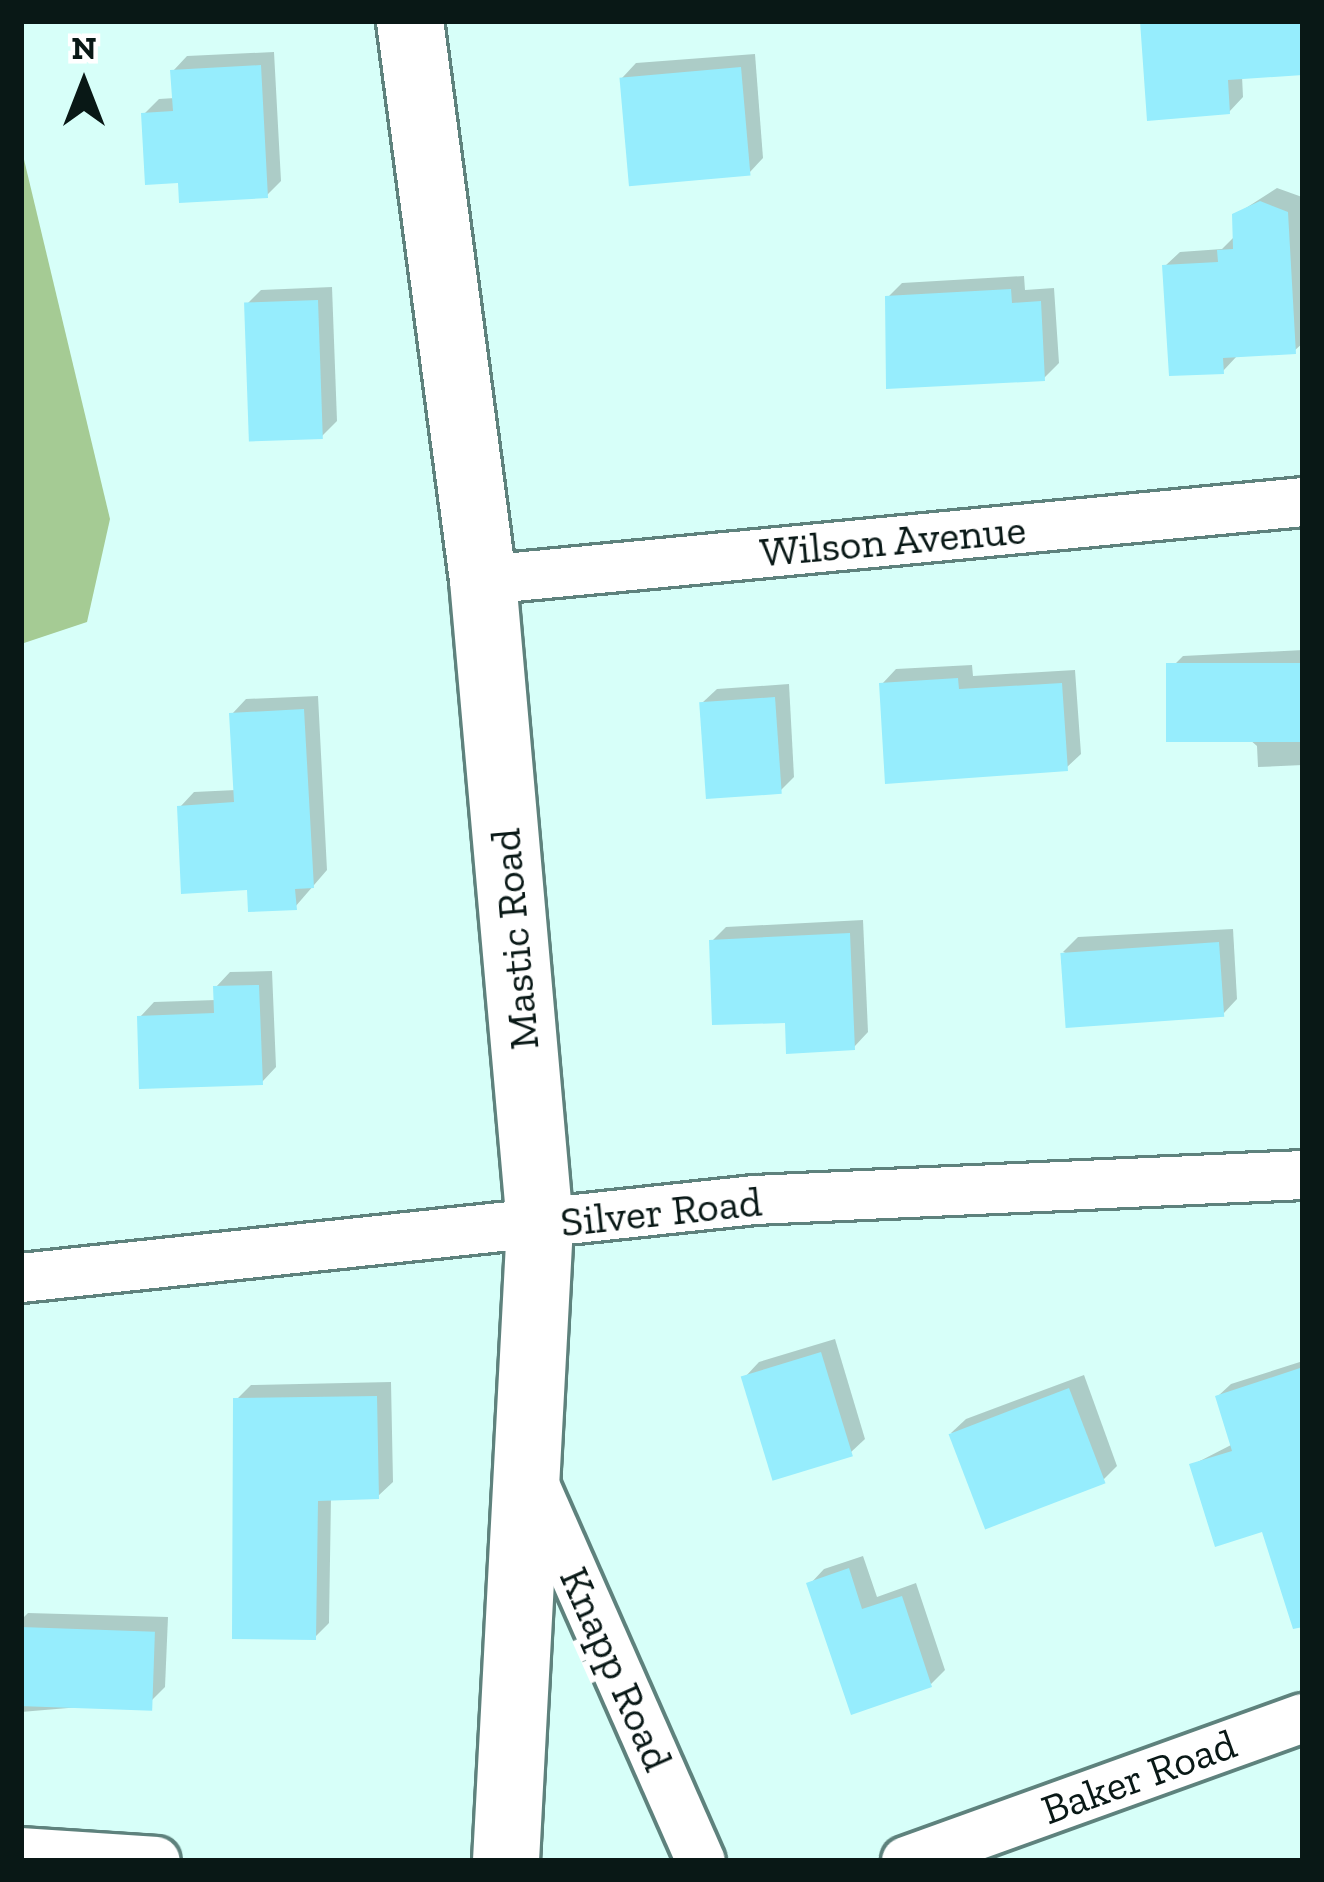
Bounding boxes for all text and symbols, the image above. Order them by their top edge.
north arrow [24,24,144,144]
text: N [71,28,97,67]
street label: Wilson Avenue [757,504,1029,578]
street label: Mastic Road [480,826,550,1052]
street label: Silver Road [558,1176,764,1248]
street label: Knapp Road [549,1559,683,1779]
street label: Baker Road [1035,1718,1243,1836]

